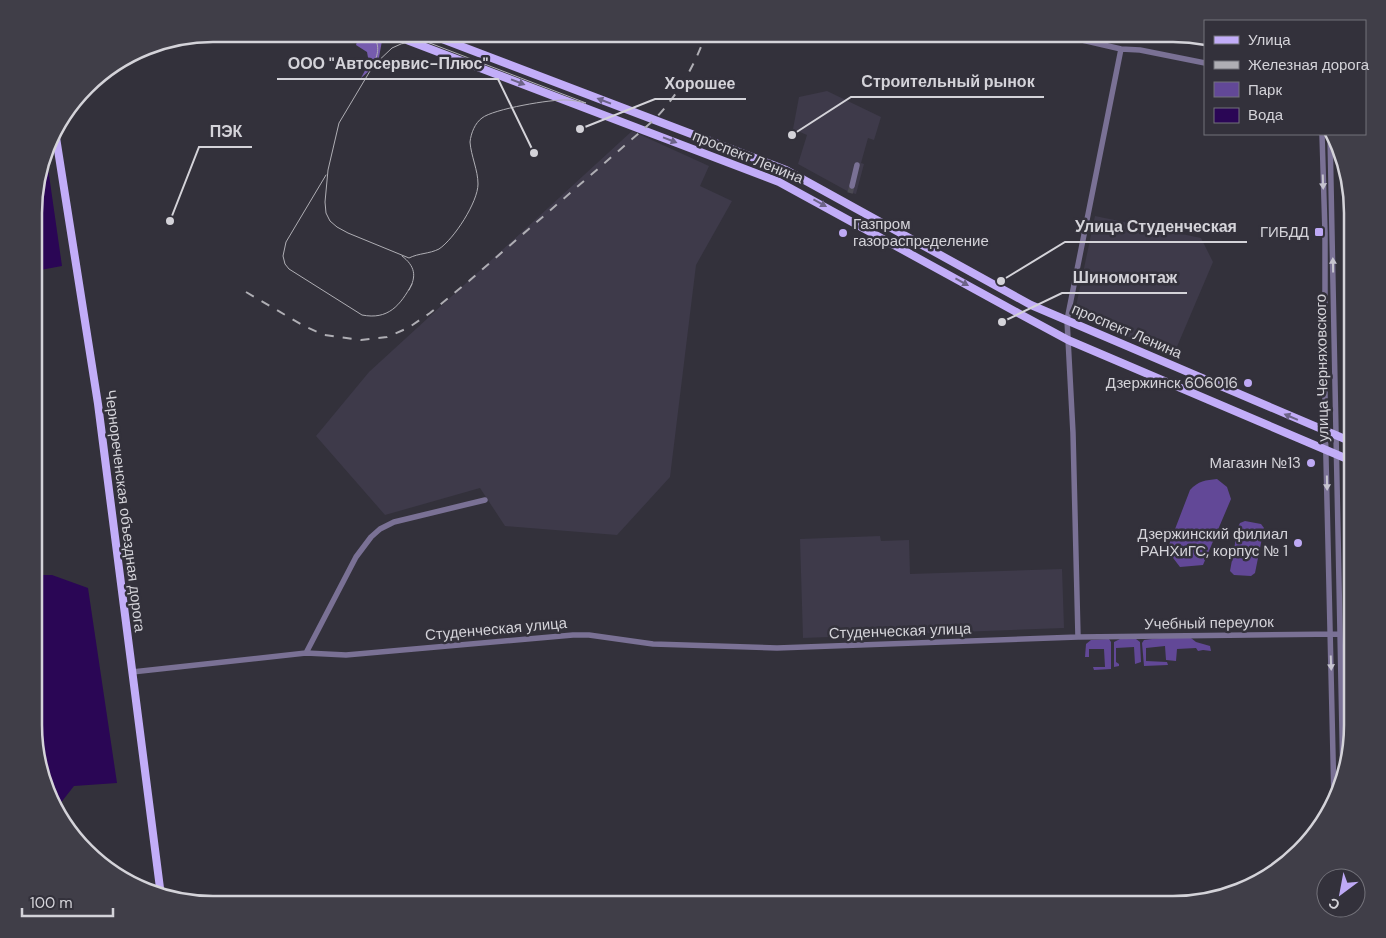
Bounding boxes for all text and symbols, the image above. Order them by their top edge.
legend [1204,20,1366,135]
text: Улица [1248,30,1291,50]
callout: ООО "Автосервис-Плюс" [277,48,498,79]
text: ООО "Автосервис-Плюс" [288,53,488,74]
text: Железная дорога [1248,55,1370,75]
callout: Строительный рынок [851,66,1044,97]
callout: Хорошее [655,68,746,99]
text: Строительный рынок [861,71,1036,92]
text: Хорошее [665,73,736,94]
one-way arrow [511,79,526,86]
text: Парк [1248,80,1282,100]
one-way arrow [596,97,611,105]
text: Вода [1248,105,1284,125]
callout: ПЭК [199,116,252,147]
text: ПЭК [210,121,243,142]
street label: проспект Ленина [690,126,807,189]
one-way arrow [663,136,678,144]
one-way arrow [1319,175,1327,191]
one-way arrow [812,199,827,207]
callout: Улица Студенческая [1065,211,1247,242]
place label: Газпром газораспределение [853,214,989,251]
text: Улица Студенческая [1075,216,1237,237]
place label: ГИБДД [1260,222,1309,242]
marker: ГИБДД [1313,226,1325,238]
marker: Газпром газораспределение [837,227,849,239]
one-way arrow [1329,256,1337,272]
callout: Шиномонтаж [1062,262,1187,293]
text: Шиномонтаж [1073,267,1178,288]
one-way arrow [954,278,969,286]
street label: улица Черняховского [1311,294,1333,442]
street label: проспект Ленина [1069,299,1186,363]
place label: Дзержинск 606016 [1106,373,1238,393]
marker: Дзержинск 606016 [1242,377,1254,389]
street label: Чернореченская объездная дорога [100,389,150,634]
one-way arrow [1284,412,1298,420]
place label: Магазин №13 [1210,453,1301,473]
marker: Магазин №13 [1305,457,1317,469]
one-way arrow [1323,476,1331,492]
place label: Дзержинский филиал РАНХиГС, корпус № 1 [1137,524,1288,561]
marker: Дзержинский филиал РАНХиГС, корпус № 1 [1292,537,1304,549]
street label: Учебный переулок [1144,612,1274,634]
street label: Студенческая улица [424,613,568,645]
street label: Студенческая улица [828,618,972,643]
one-way arrow [1327,656,1335,672]
north arrow [1316,868,1366,918]
scale bar [22,886,114,918]
text: 100 m [30,893,73,913]
text: С [1325,894,1343,914]

